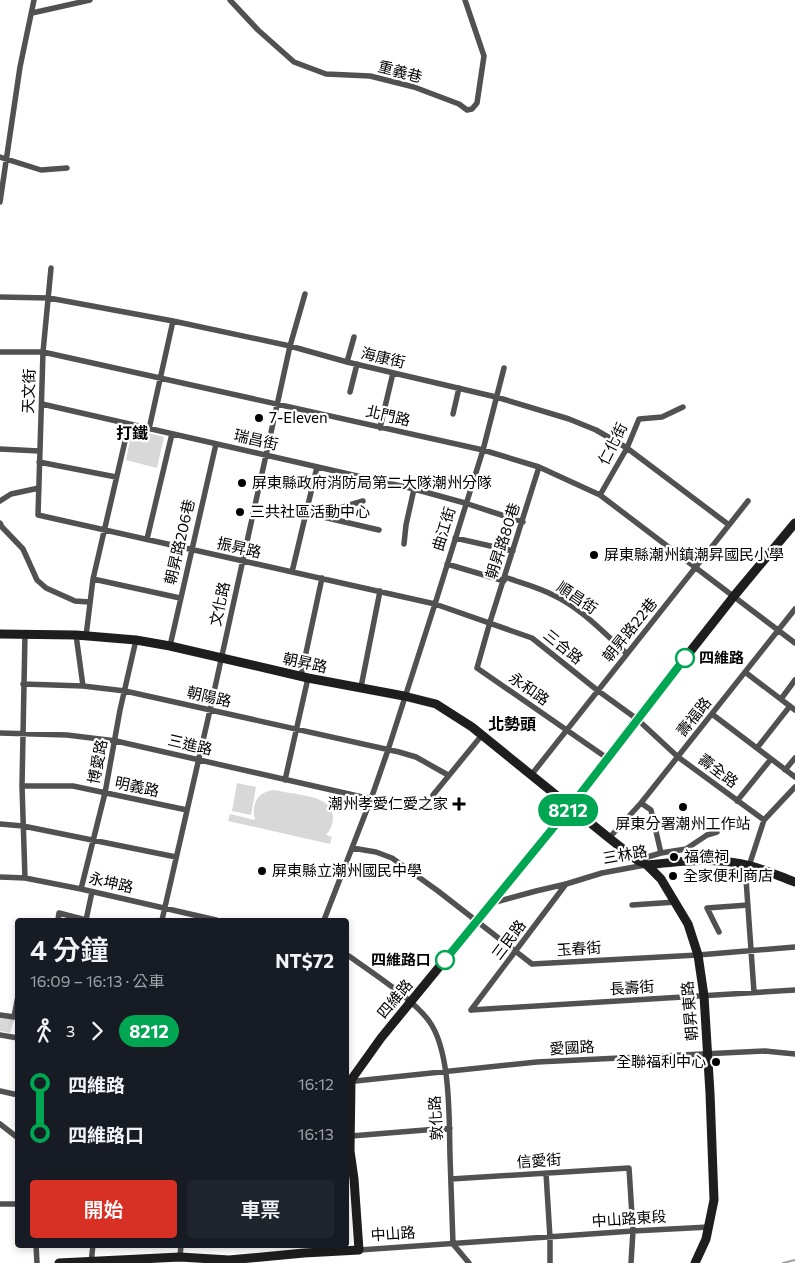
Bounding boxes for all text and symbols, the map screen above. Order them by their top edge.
street label: 重義巷 [376,57,424,86]
street label: 海康街 [359,343,407,371]
street label: 天文街 [18,368,38,414]
street label: 北門路 [364,401,412,429]
place label: 7-Eleven [269,408,328,426]
marker: 7-Eleven [253,412,265,424]
street label: 仁化街 [594,419,630,468]
district label: 打鐵 [116,423,148,442]
street label: 瑞昌街 [232,425,280,453]
place label: 屏東縣政府消防局第二大隊潮州分隊 [252,473,492,491]
marker: 屏東縣政府消防局第二大隊潮州分隊 [236,477,248,489]
street label: 朝昇路206巷 [160,497,198,586]
street label: 朝昇路80巷 [481,500,523,581]
place label: 三共社區活動中心 [250,502,370,520]
street label: 曲江街 [428,505,458,553]
marker: 三共社區活動中心 [234,506,246,518]
street label: 振昇路 [215,533,263,561]
place label: 屏東縣潮州鎮潮昇國民小學 [604,545,784,563]
marker: 屏東縣潮州鎮潮昇國民小學 [588,549,600,561]
street label: 順昌街 [554,577,601,617]
street label: 文化路 [206,580,233,628]
street label: 朝昇路22巷 [598,594,660,665]
street label: 三合路 [540,625,587,667]
marker: 四維路 [675,648,695,668]
place label: 四維路 [699,648,744,666]
street label: 朝昇路 [281,649,329,676]
street label: 永和路 [506,668,553,708]
street label: 朝陽路 [185,682,233,710]
street label: 壽福路 [672,693,714,740]
district label: 北勢頭 [488,714,536,733]
street label: 三進路 [166,730,214,758]
street label: 博愛路 [84,738,110,786]
street label: 壽全路 [695,749,742,791]
street label: 明義路 [113,773,161,800]
place label: 潮州孝愛仁愛之家 [328,794,448,812]
line badge: 8212 [533,794,603,826]
marker: 潮州孝愛仁愛之家 [452,797,466,811]
text: 8212 [548,799,588,821]
marker: 屏東分署潮州工作站 [677,801,689,813]
place label: 屏東分署潮州工作站 [615,814,751,832]
street label: 三林路 [601,841,649,867]
place label: 福德祠 [684,847,729,865]
marker: 福德祠 [668,851,680,863]
place label: 屏東縣立潮州國民中學 [272,861,422,879]
marker: 屏東縣立潮州國民中學 [256,865,268,877]
place label: 全家便利商店 [683,866,773,884]
street label: 永坤路 [87,868,135,896]
marker: 全家便利商店 [667,870,679,882]
street label: 三民路 [487,916,529,963]
text: 4 分鐘 [30,932,108,966]
street label: 玉春街 [556,937,602,959]
text: NT$72 [275,949,334,972]
place label: 四維路口 [371,950,431,968]
marker: 四維路口 [435,950,455,970]
text: 16:09 – 16:13 · 公車 [30,971,164,990]
street label: 四維路 [373,975,416,1021]
street label: 長壽街 [609,976,655,998]
street label: 朝昇東路 [677,980,701,1042]
icon: walk [30,1017,58,1045]
icon: forward [83,1017,111,1045]
text: 8212 [129,1020,169,1042]
text: 3 [66,1021,75,1040]
street label: 愛國路 [549,1037,595,1057]
place label: 全聯福利中心 [616,1052,706,1070]
marker: 全聯福利中心 [710,1056,722,1068]
text: 四維路 [68,1073,125,1096]
text: 16:12 [298,1074,334,1093]
street label: 敦化路 [425,1095,445,1141]
text: 四維路口 [68,1123,144,1146]
text: 16:13 [298,1124,334,1143]
street label: 信愛街 [516,1149,562,1171]
button: 開始 [30,1180,177,1238]
button: 車票 [187,1180,334,1238]
street label: 中山路東段 [591,1206,667,1230]
street label: 中山路 [370,1222,416,1244]

